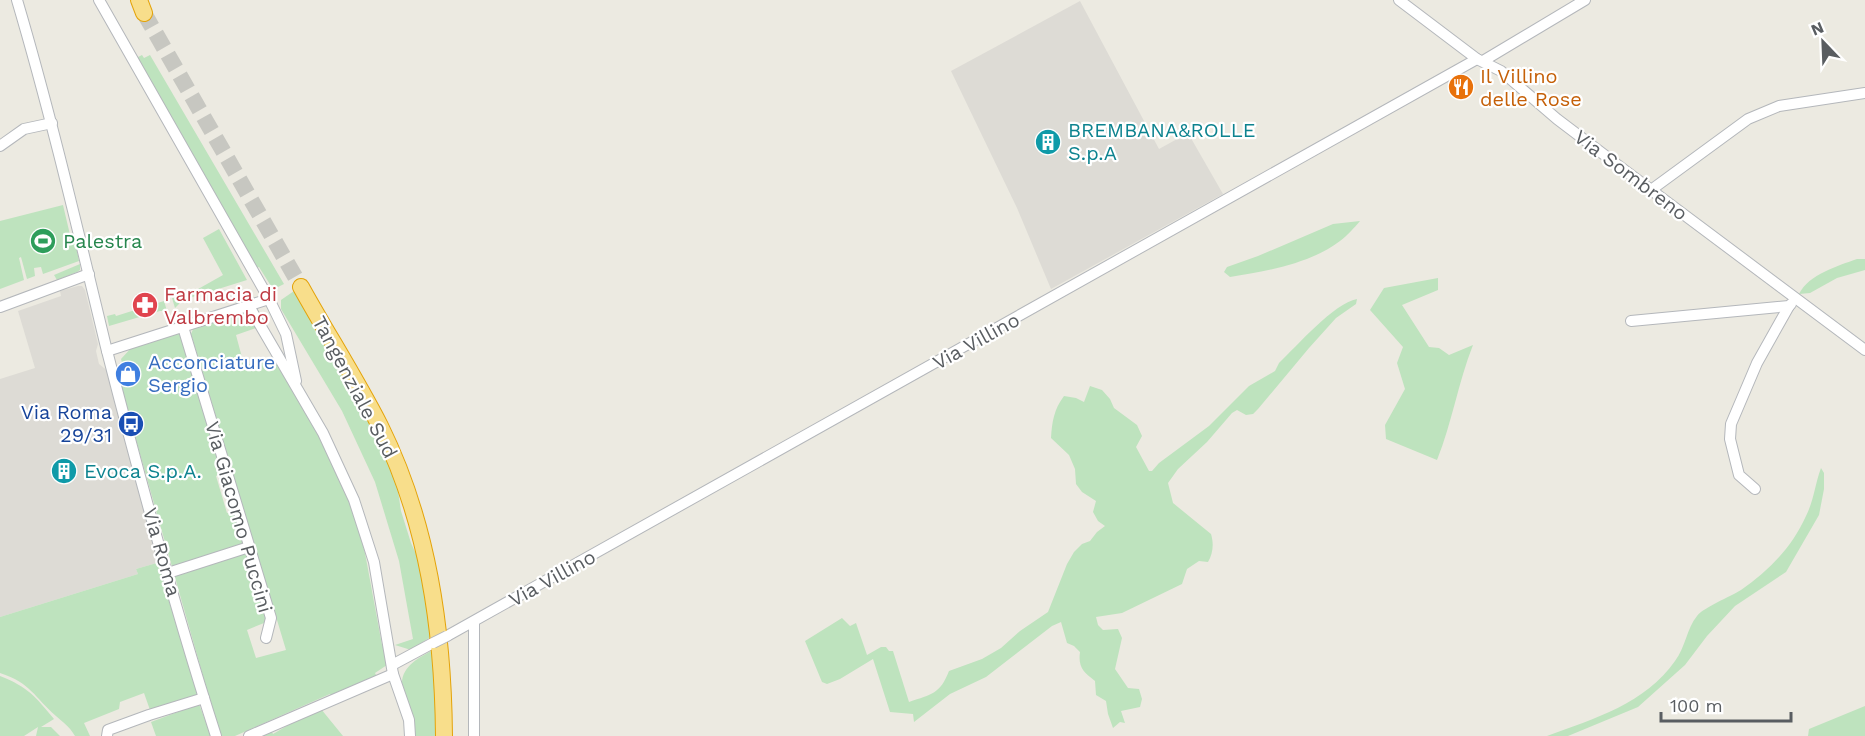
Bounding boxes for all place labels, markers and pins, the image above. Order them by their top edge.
place label: Il Villino delle Rose [1480,64,1582,111]
restaurant icon: Il Villino delle Rose [1446,72,1476,102]
place label: BREMBANA&ROLLE S.p.A [1068,118,1255,165]
building icon: BREMBANA&ROLLE S.p.A [1033,127,1063,157]
sports icon: Palestra [28,226,58,256]
place label: Palestra [63,229,142,253]
place label: Farmacia di Valbrembo [164,282,277,329]
pharmacy icon: Farmacia di Valbrembo [130,290,160,320]
place label: Acconciature Sergio [148,350,275,397]
shop icon: Acconciature Sergio [113,359,143,389]
place label: Via Roma 29/31 [21,400,112,447]
bus stop icon: Via Roma 29/31 [116,409,146,439]
building icon: Evoca S.p.A. [49,456,79,486]
place label: Evoca S.p.A. [84,459,202,483]

